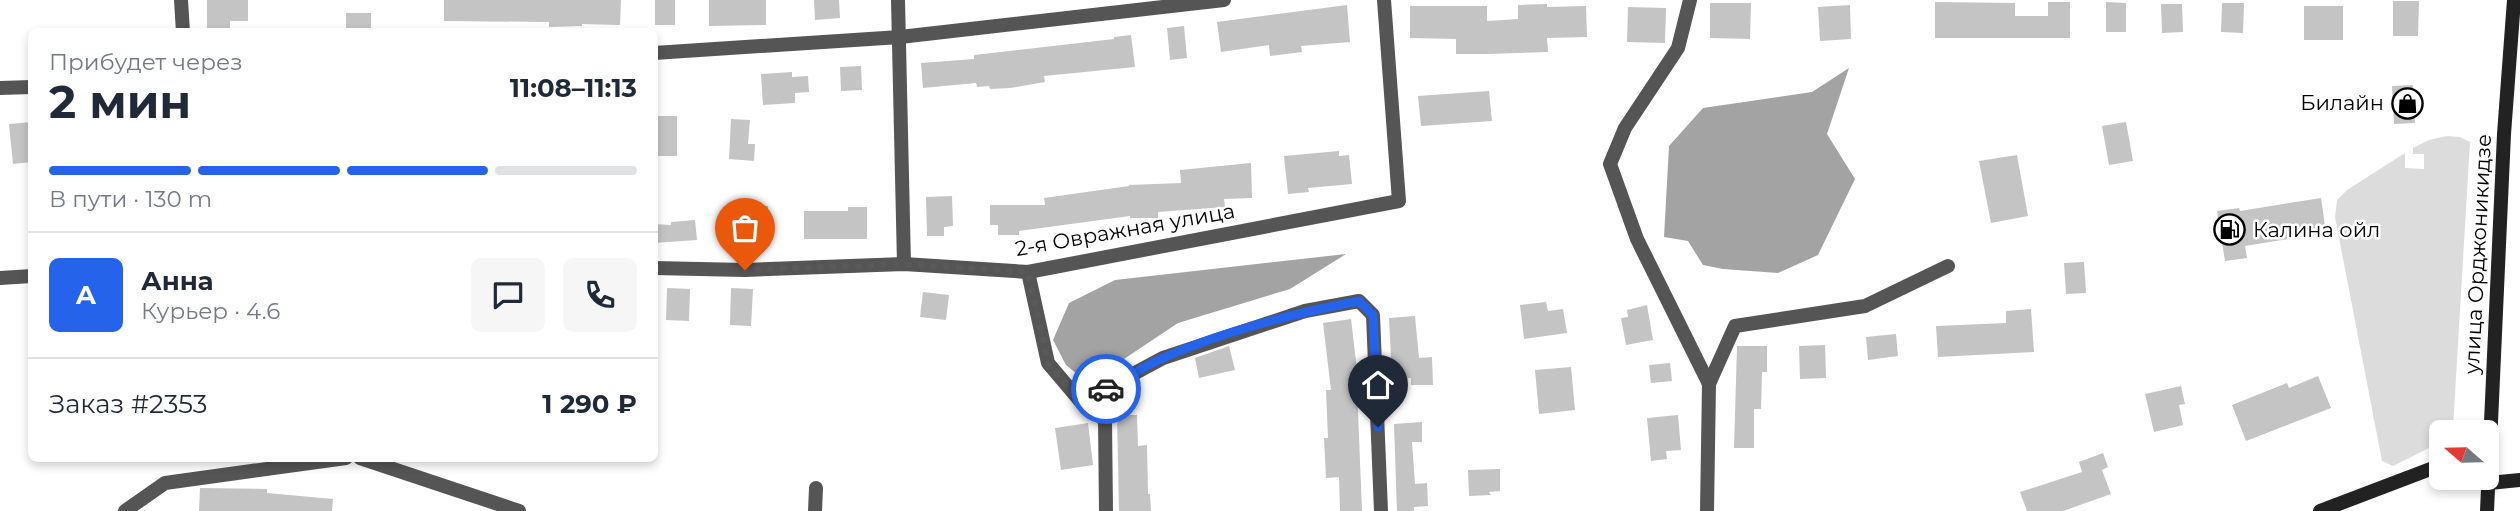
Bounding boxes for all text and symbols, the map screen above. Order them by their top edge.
text: Прибудет через [49,48,243,76]
text: 11:08–11:13 [510,72,637,104]
text: 2 мин [49,73,191,130]
shop icon: Билайн [2390,86,2424,120]
place label: Билайн [2300,90,2384,115]
street label: улица Орджоникидзе [2459,133,2496,376]
text: В пути · 130 m [49,185,212,213]
pin [715,198,775,270]
street label: 2-я Овражная улица [1013,198,1237,261]
icon: bag [726,209,764,247]
fuel station icon: Калина ойл [2213,213,2247,247]
place label: Калина ойл [2253,217,2380,242]
button: chat [471,258,545,332]
button: phone [563,258,637,332]
text: Анна [141,265,214,297]
text: А [76,279,96,311]
text: Курьер · 4.6 [141,297,280,325]
courier [1071,354,1141,424]
pin [1348,355,1408,427]
icon: home [1359,366,1397,404]
icon: car [1087,370,1125,408]
text: Заказ #2353 [49,388,208,420]
text: 1 290 ₽ [542,388,637,420]
north arrow [2429,420,2499,490]
map controls [2429,420,2499,490]

